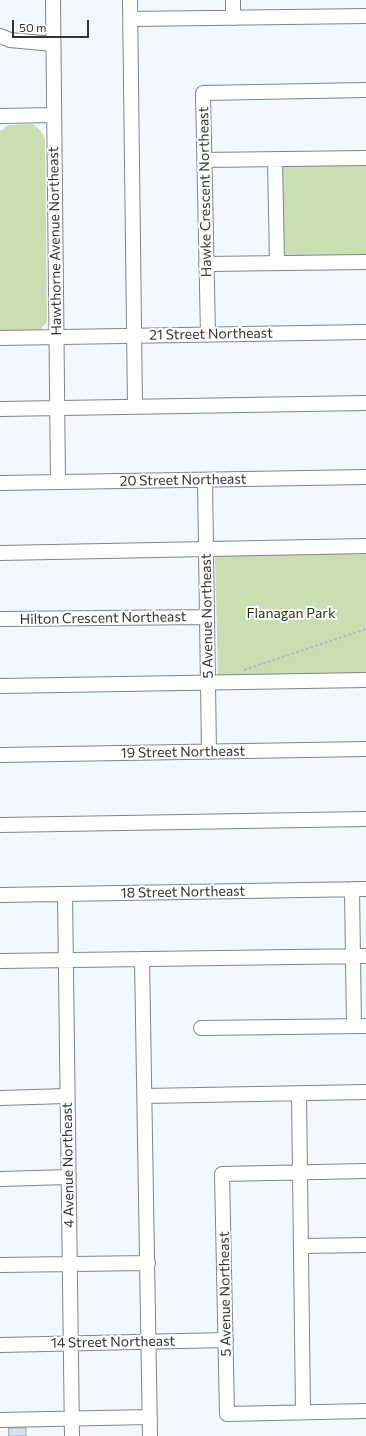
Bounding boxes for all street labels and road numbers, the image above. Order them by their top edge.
street label: Hawke Crescent Northeast [195,107,215,277]
street label: Hawthorne Avenue Northeast [45,146,65,336]
street label: 21 Street Northeast [149,325,273,343]
street label: 20 Street Northeast [119,470,247,490]
street label: 5 Avenue Northeast [198,553,216,679]
street label: Hilton Crescent Northeast [19,608,187,628]
street label: 19 Street Northeast [121,743,245,761]
street label: 18 Street Northeast [121,883,245,901]
street label: 4 Avenue Northeast [59,1102,77,1228]
street label: 5 Avenue Northeast [216,1231,234,1357]
street label: 14 Street Northeast [51,1333,175,1351]

